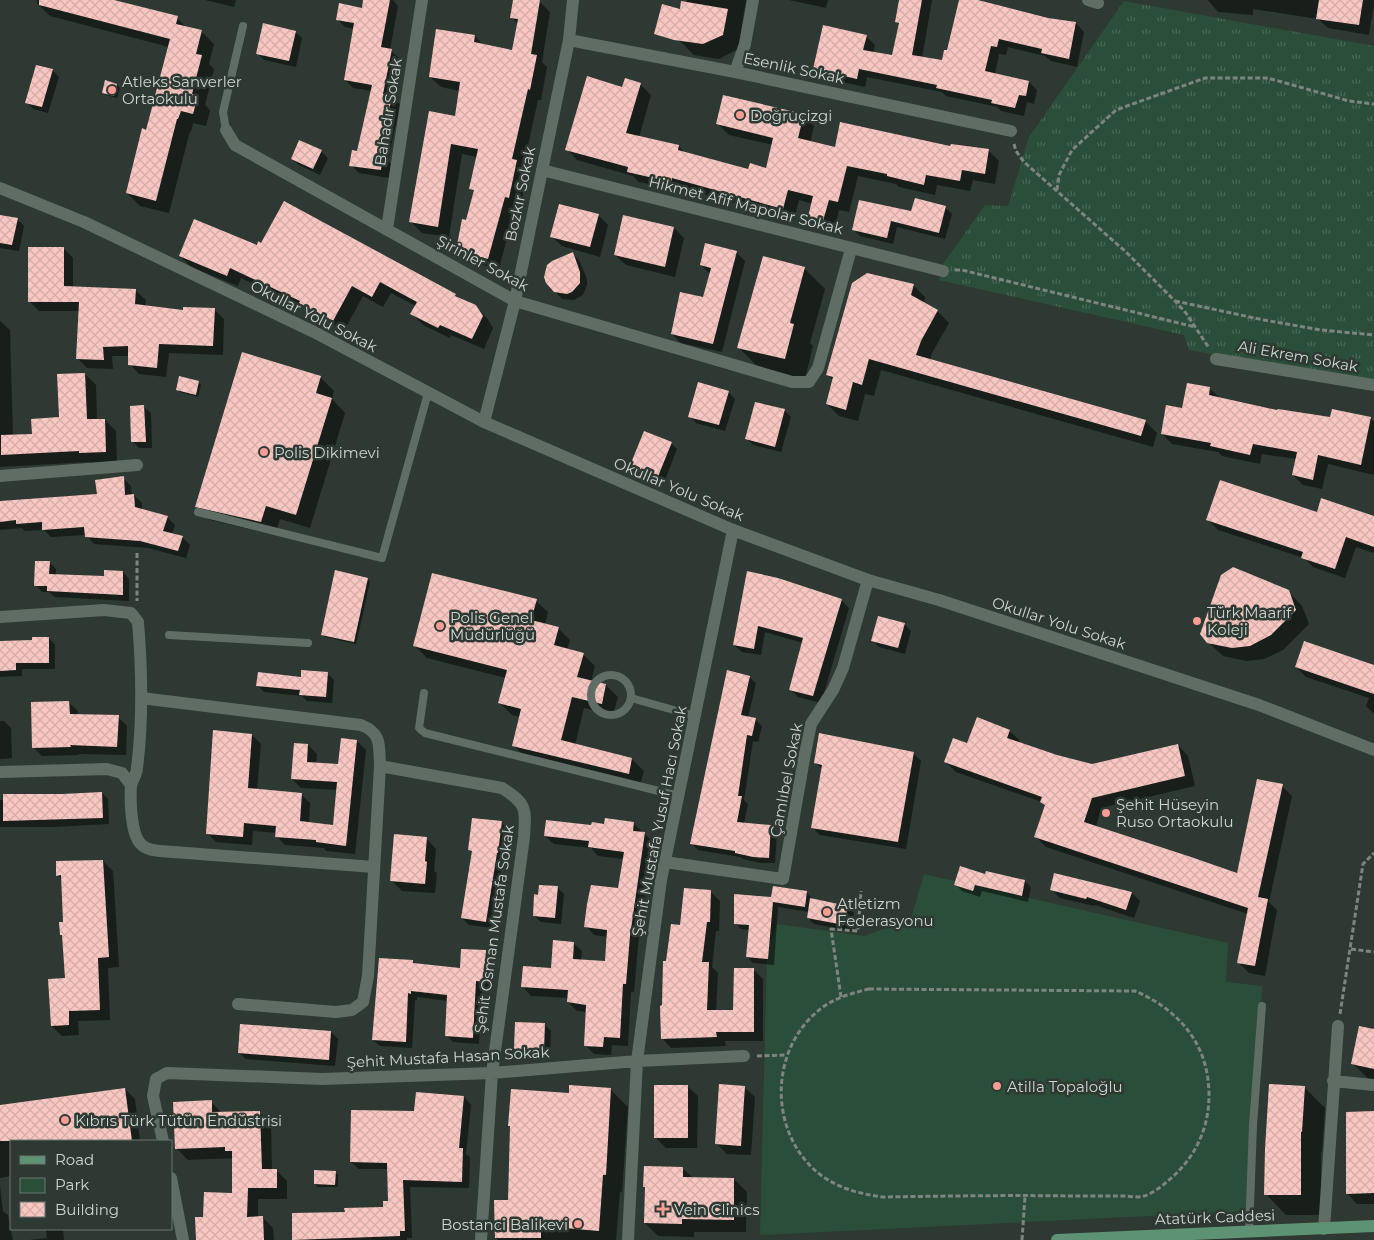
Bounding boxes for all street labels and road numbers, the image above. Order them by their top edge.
street label: Esenlik Sokak [742,48,846,88]
street label: Bahadır Sokak [370,57,406,167]
street label: Bozkır Sokak [501,145,539,243]
street label: Hikmet Afif Mapolar Sokak [647,172,845,238]
street label: Şirinler Sokak [434,231,532,295]
street label: Okullar Yolu Sokak [247,276,381,356]
street label: Ali Ekrem Sokak [1236,336,1360,376]
street label: Okullar Yolu Sokak [611,453,747,525]
street label: Okullar Yolu Sokak [990,592,1128,654]
street label: Şehit Mustafa Yusuf Hacı Sokak [627,704,691,938]
street label: Çamlıbel Sokak [766,721,806,839]
street label: Şehit Osman Mustafa Sokak [470,823,518,1035]
street label: Şehit Mustafa Hasan Sokak [346,1042,550,1072]
street label: Atatürk Caddesi [1154,1205,1276,1229]

